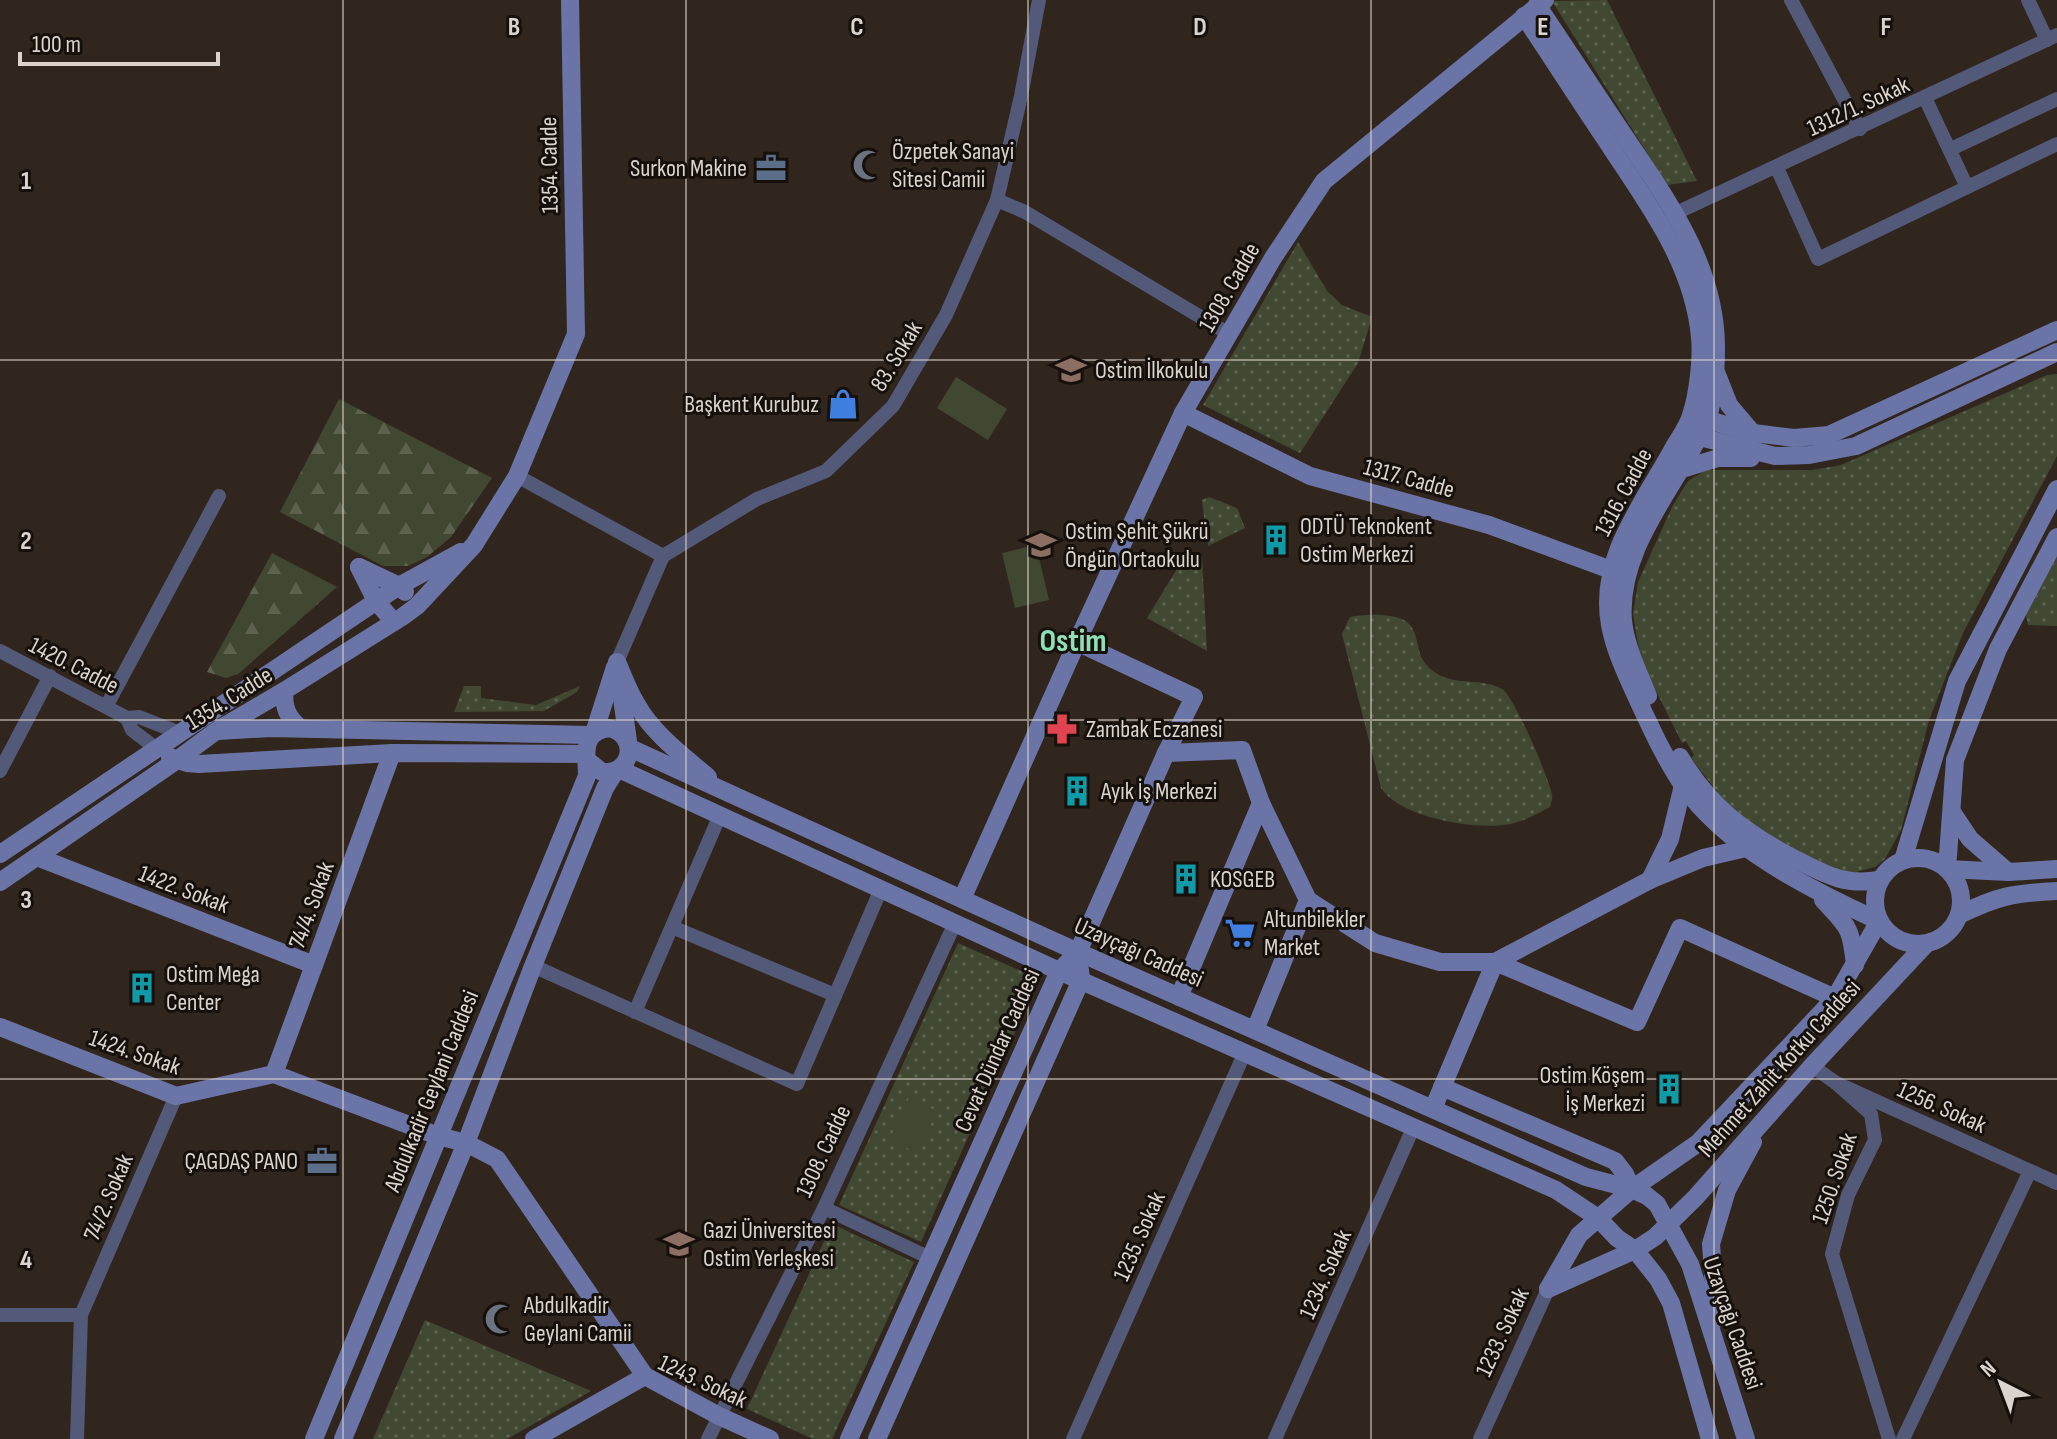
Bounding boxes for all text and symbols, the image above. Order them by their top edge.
text: B [508,12,520,43]
text: C [850,12,864,43]
text: D [1193,12,1207,43]
text: E [1537,12,1549,43]
text: F [1881,12,1892,43]
scale bar [20,16,218,66]
text: 100 m [32,30,81,59]
street label: 1312/1. Sokak [1802,70,1914,143]
street label: 1354. Cadde [534,116,565,214]
place label: Özpetek Sanayi Sitesi Camii [892,137,1014,194]
mosque icon: Özpetek Sanayi Sitesi Camii [851,148,885,182]
office icon: Surkon Makine [754,151,788,185]
place label: Surkon Makine [630,154,747,183]
text: 1 [21,166,31,197]
street label: 1308. Cadde [1192,238,1267,337]
street label: 83. Sokak [864,316,929,397]
school or university icon: Ostim İlkokulu [1054,353,1088,387]
place label: Ostim İlkokulu [1095,356,1208,385]
shop icon: Başkent Kurubuz [826,387,860,421]
place label: Başkent Kurubuz [684,390,819,419]
street label: 1316. Cadde [1588,443,1659,541]
street label: 1317. Cadde [1360,452,1457,504]
place label: ODTÜ Teknokent Ostim Merkezi [1300,512,1432,569]
place label: Ostim Şehit Şükrü Öngün Ortaokulu [1065,517,1209,574]
building icon: ODTÜ Teknokent Ostim Merkezi [1259,523,1293,557]
text: 2 [20,526,32,557]
school or university icon: Ostim Şehit Şükrü Öngün Ortaokulu [1024,528,1058,562]
district label: Ostim [1039,622,1107,661]
street label: 1420. Cadde [24,631,124,700]
street label: 1354. Cadde [181,661,278,736]
pharmacy icon: Zambak Eczanesi [1045,712,1079,746]
place label: Zambak Eczanesi [1086,715,1223,744]
building icon: Ayık İş Merkezi [1060,774,1094,808]
place label: Ayık İş Merkezi [1100,777,1217,806]
street label: 74/4. Sokak [282,858,341,953]
street label: 1422. Sokak [135,859,233,920]
building icon: KOSGEB [1169,862,1203,896]
place label: KOSGEB [1210,865,1275,894]
text: 3 [20,885,32,916]
place label: Altunbilekler Market [1263,905,1365,962]
street label: Uzayçağı Caddesi [1070,911,1208,994]
supermarket icon: Altunbilekler Market [1223,916,1257,950]
place label: Ostim Mega Center [166,960,260,1017]
street label: Cevat Dündar Caddesi [949,964,1046,1136]
building icon: Ostim Mega Center [125,971,159,1005]
street label: Mehmet Zahit Kotku Caddesi [1692,974,1867,1163]
street label: Abdulkadir Geylani Caddesi [377,986,485,1197]
street label: 1424. Sokak [85,1023,184,1082]
place label: Ostim Köşem İş Merkezi [1539,1061,1645,1118]
building icon: Ostim Köşem İş Merkezi [1652,1072,1686,1106]
street label: 1256. Sokak [1893,1075,1991,1140]
street label: 1308. Cadde [790,1101,857,1202]
street label: 1250. Sokak [1805,1129,1864,1227]
office icon: ÇAGDAŞ PANO [305,1144,339,1178]
place label: ÇAGDAŞ PANO [184,1147,298,1176]
street label: 74/2. Sokak [77,1149,140,1245]
street label: 1235. Sokak [1107,1187,1172,1285]
place label: Gazi Üniversitesi Ostim Yerleşkesi [703,1216,836,1273]
street label: 1234. Sokak [1293,1225,1358,1323]
school or university icon: Gazi Üniversitesi Ostim Yerleşkesi [662,1227,696,1261]
text: 4 [20,1245,32,1276]
street label: Uzayçağı Caddesi [1696,1253,1769,1393]
street label: 1233. Sokak [1469,1283,1536,1381]
place label: Abdulkadir Geylani Camii [523,1291,632,1348]
mosque icon: Abdulkadir Geylani Camii [483,1302,517,1336]
north arrow [1961,1343,2041,1423]
street label: 1243. Sokak [654,1348,752,1415]
text: N [1975,1355,2002,1383]

